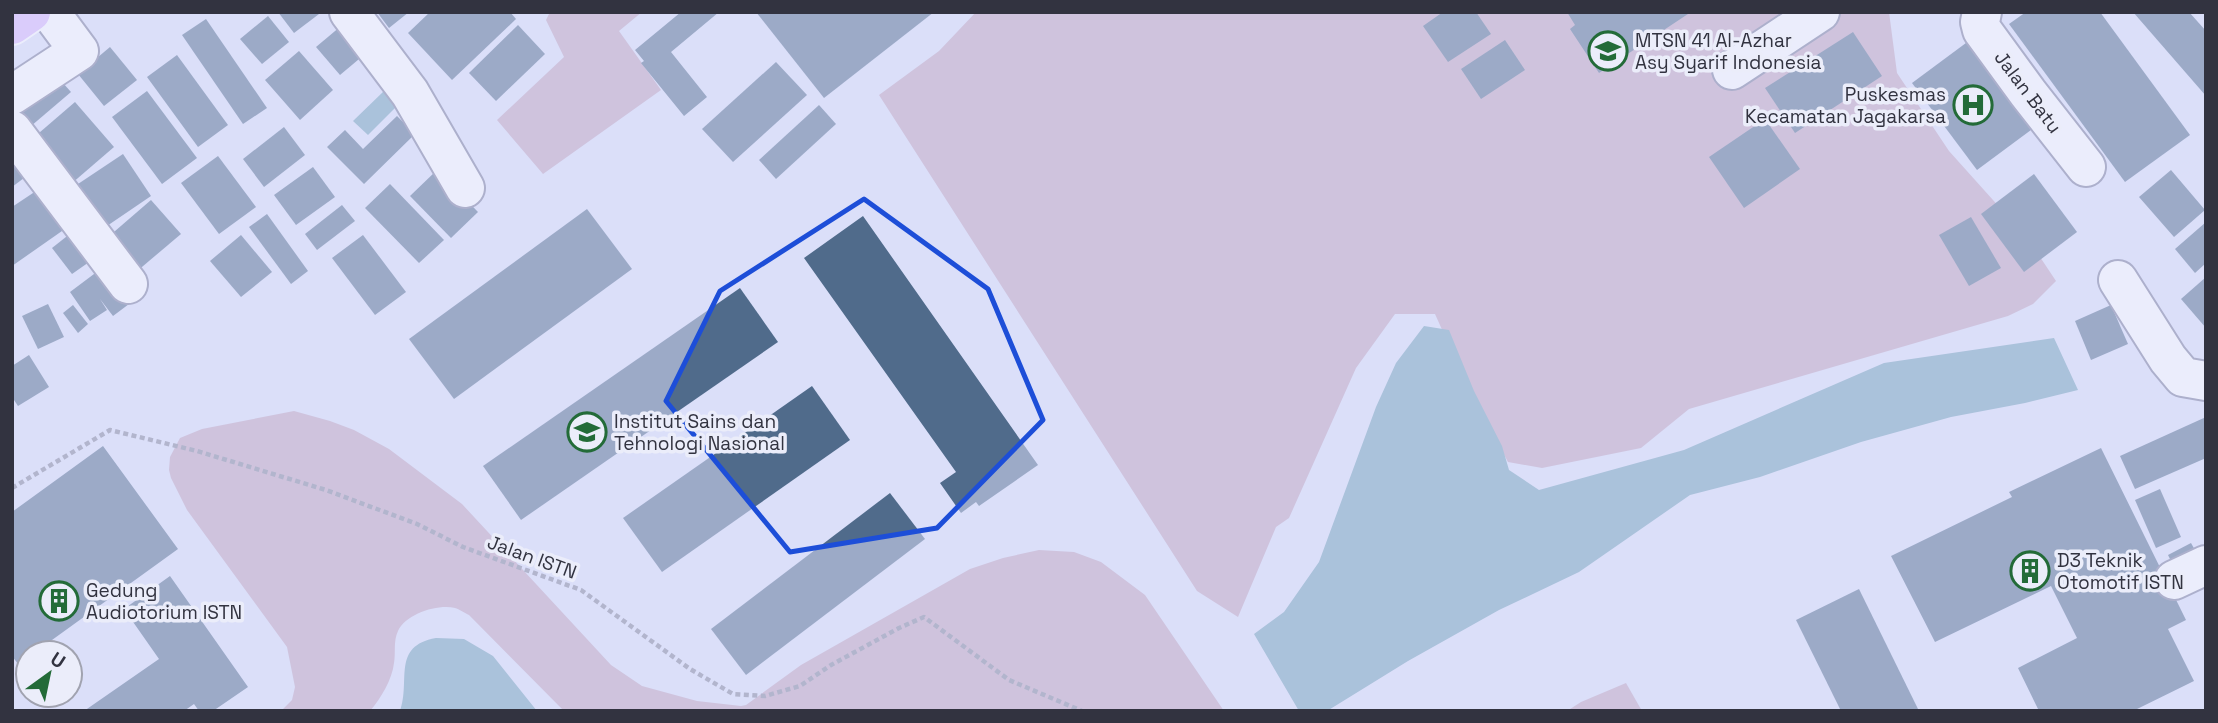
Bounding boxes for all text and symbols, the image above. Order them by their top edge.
place label: MTSN 41 Al-Azhar Asy Syarif Indonesia [1635,28,1822,75]
school or university icon: MTSN 41 Al-Azhar Asy Syarif Indonesia [1587,30,1629,72]
street label: Jalan Batu [1989,46,2067,138]
place label: Puskesmas Kecamatan Jagakarsa [1745,82,1946,129]
hospital icon: Puskesmas Kecamatan Jagakarsa [1952,84,1994,126]
place label: Institut Sains dan Tehnologi Nasional [614,409,785,456]
school or university icon: Institut Sains dan Tehnologi Nasional [566,411,608,453]
street label: Jalan ISTN [484,529,580,585]
place label: D3 Teknik Otomotif ISTN [2057,548,2184,595]
building icon: D3 Teknik Otomotif ISTN [2009,550,2051,592]
place label: Gedung Audiotorium ISTN [86,578,242,625]
building icon: Gedung Audiotorium ISTN [38,580,80,622]
north arrow [14,639,84,709]
text: U [46,646,70,674]

